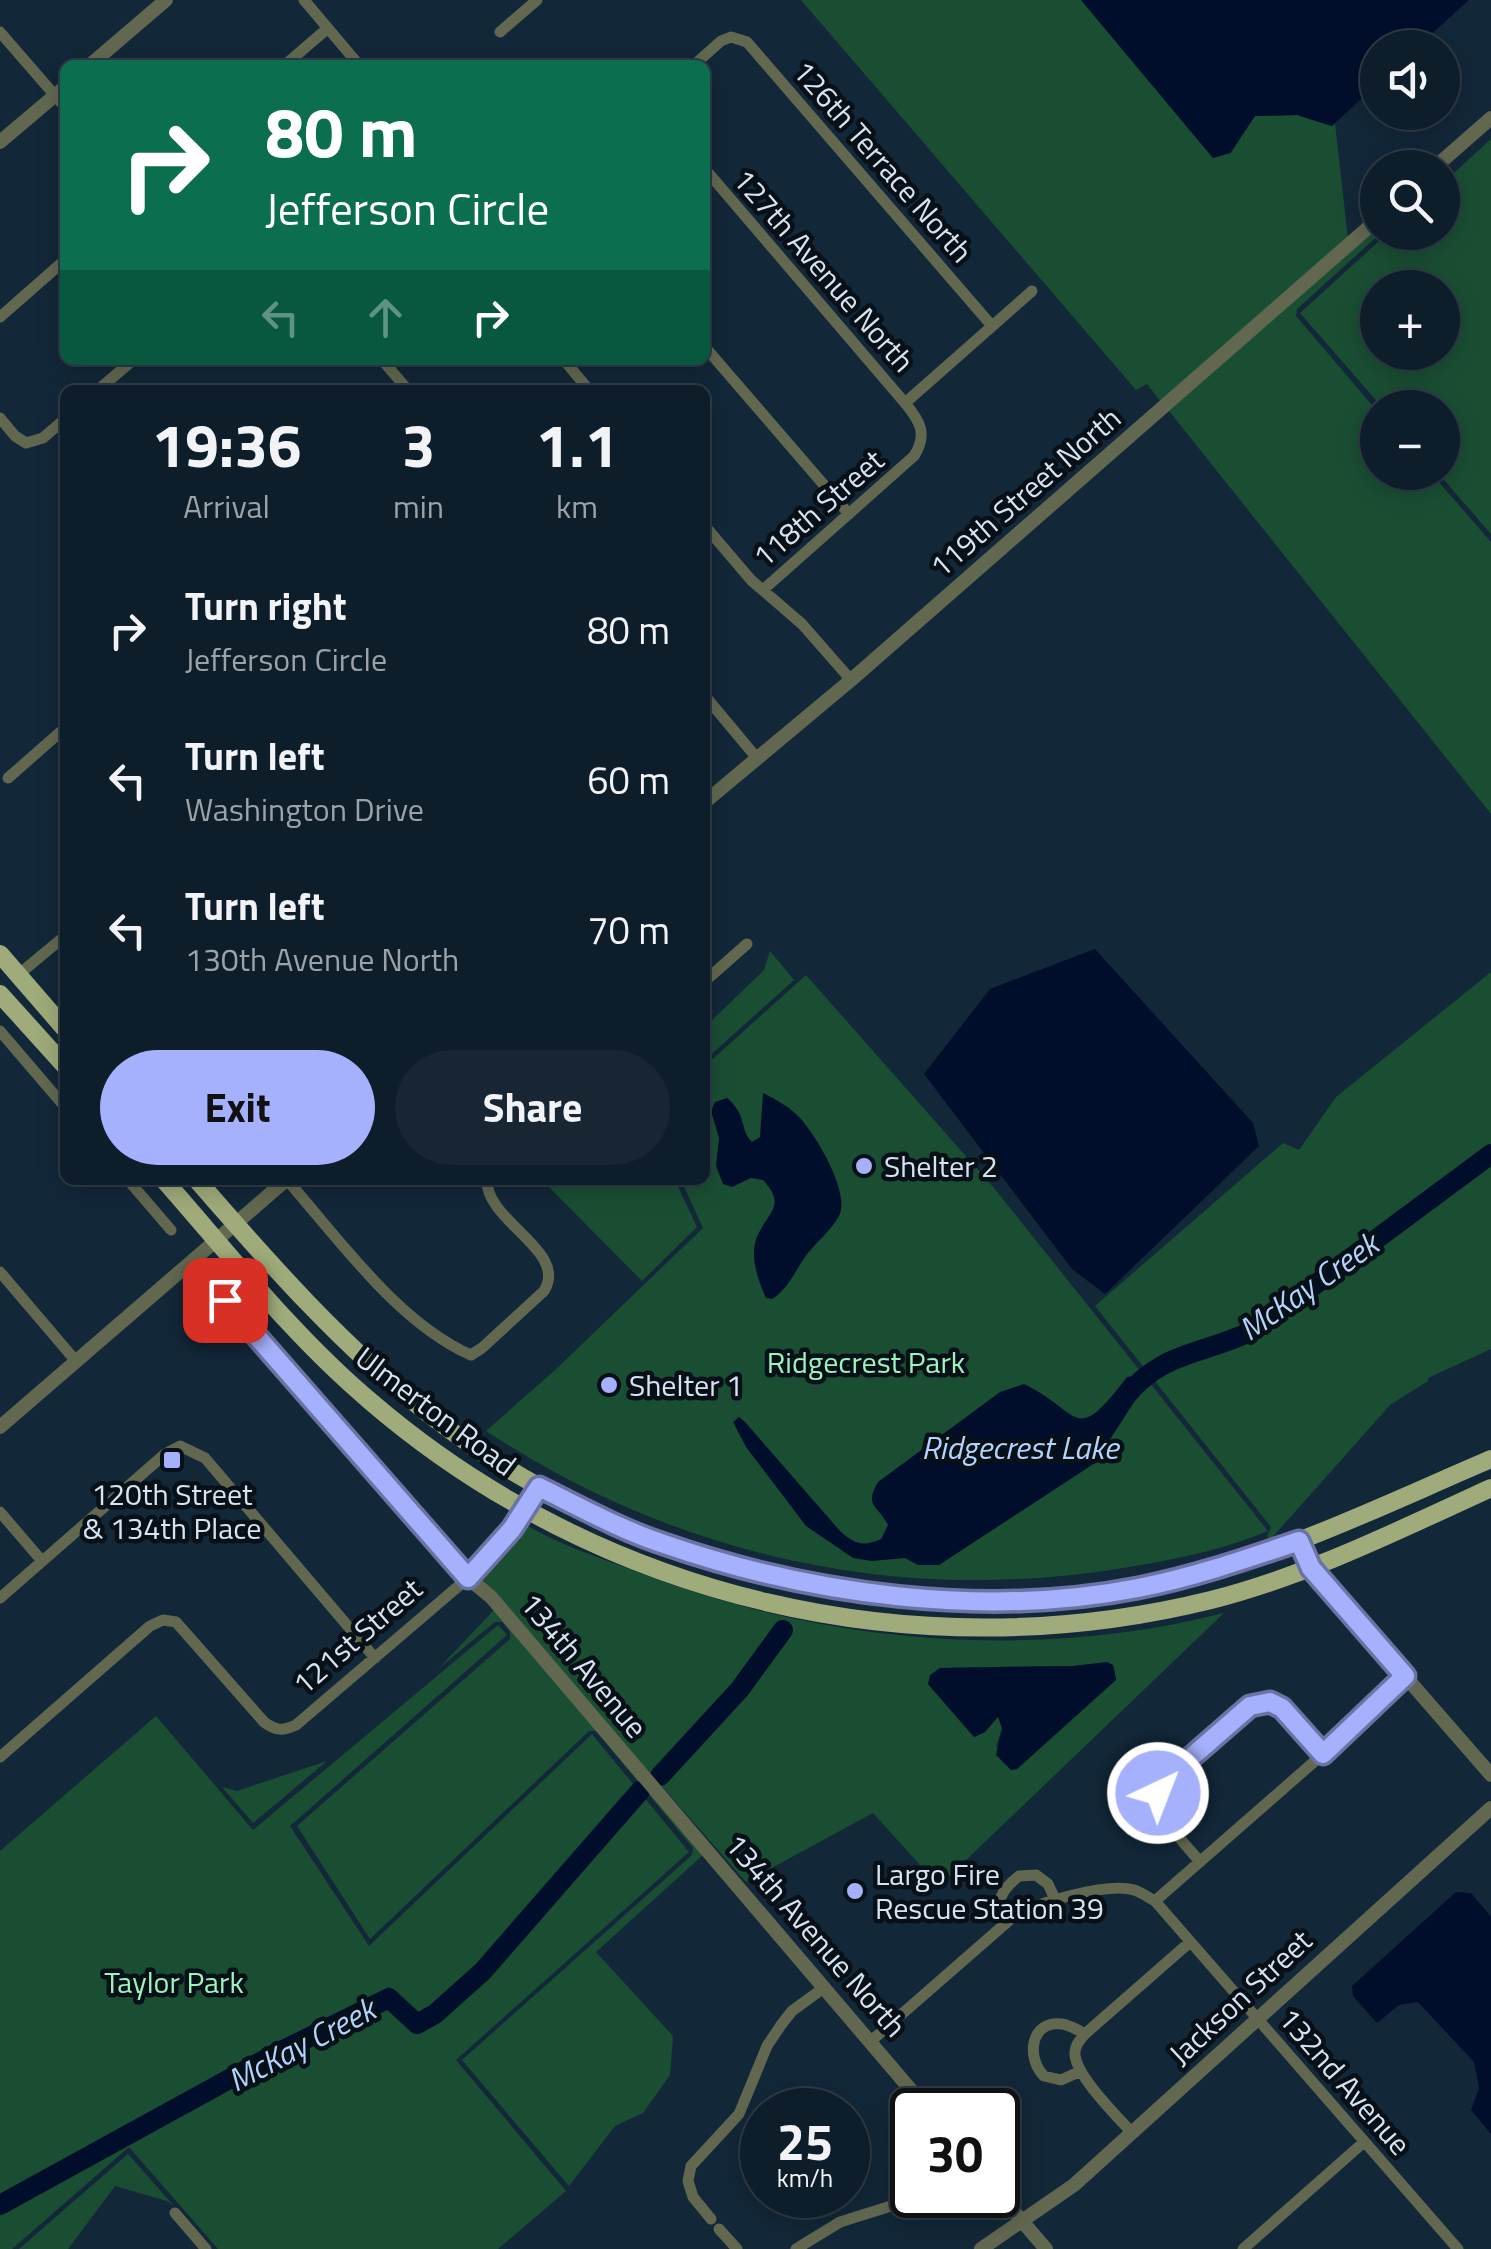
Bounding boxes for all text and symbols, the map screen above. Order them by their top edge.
map controls [1360,30,1460,490]
button: sound [1360,30,1460,130]
street label: 126th Terrace North [782,50,984,272]
text: 80 m [265,78,418,184]
icon: right [100,100,230,230]
button: search [1360,150,1460,250]
street label: 127th Avenue North [722,158,926,382]
text: Jefferson Circle [265,174,549,242]
button: + [1360,270,1460,370]
icon: left [253,290,308,345]
icon: ahead [358,290,413,345]
icon: right [463,290,518,345]
button: − [1360,390,1460,490]
street label: 119th Street North [919,396,1131,588]
text: 19:36 [152,399,301,490]
text: 3 [402,399,435,490]
text: 1.1 [536,399,618,490]
street label: 118th Street [742,438,894,578]
text: Arrival [183,482,270,530]
text: min [393,482,444,530]
text: km [556,482,598,530]
text: Turn right [185,577,347,635]
text: 80 m [587,601,670,659]
icon: right [100,603,155,658]
text: Jefferson Circle [185,635,387,683]
text: Turn left [185,727,325,785]
text: 60 m [587,751,670,809]
icon: left [100,753,155,808]
text: Washington Drive [185,785,424,833]
text: Turn left [185,877,325,935]
text: 70 m [587,901,670,959]
icon: left [100,903,155,958]
text: 130th Avenue North [185,935,459,983]
button: Exit [100,1050,375,1165]
button: Share [395,1050,670,1165]
place label: Shelter 2 [884,1143,998,1189]
marker: Shelter 2 [853,1155,875,1177]
water label: McKay Creek [1228,1218,1391,1352]
pin [183,1258,268,1343]
icon: arrive [198,1273,253,1328]
street label: Ulmerton Road [346,1335,526,1487]
park label: Ridgecrest Park [767,1339,965,1385]
place label: Shelter 1 [629,1362,743,1408]
marker: Shelter 1 [598,1374,620,1396]
water label: Ridgecrest Lake [922,1423,1121,1471]
marker: 120th Street & 134th Place [161,1449,183,1471]
place label: 120th Street & 134th Place [83,1471,261,1551]
street label: 121st Street [282,1566,432,1705]
street label: 134th Avenue [509,1582,659,1748]
position arrow [1106,1741,1210,1845]
street label: 134th Avenue North [714,1823,918,2047]
place label: Largo Fire Rescue Station 39 [875,1851,1104,1931]
marker: Largo Fire Rescue Station 39 [844,1880,866,1902]
street label: Jackson Street [1158,1918,1322,2076]
park label: Taylor Park [104,1959,244,2005]
water label: McKay Creek [219,1983,387,2103]
street label: 132nd Avenue [1268,1997,1422,2165]
speed limit sign: 30 [890,2088,1020,2218]
text: 25 [777,2103,833,2179]
text: km/h [777,2159,833,2197]

